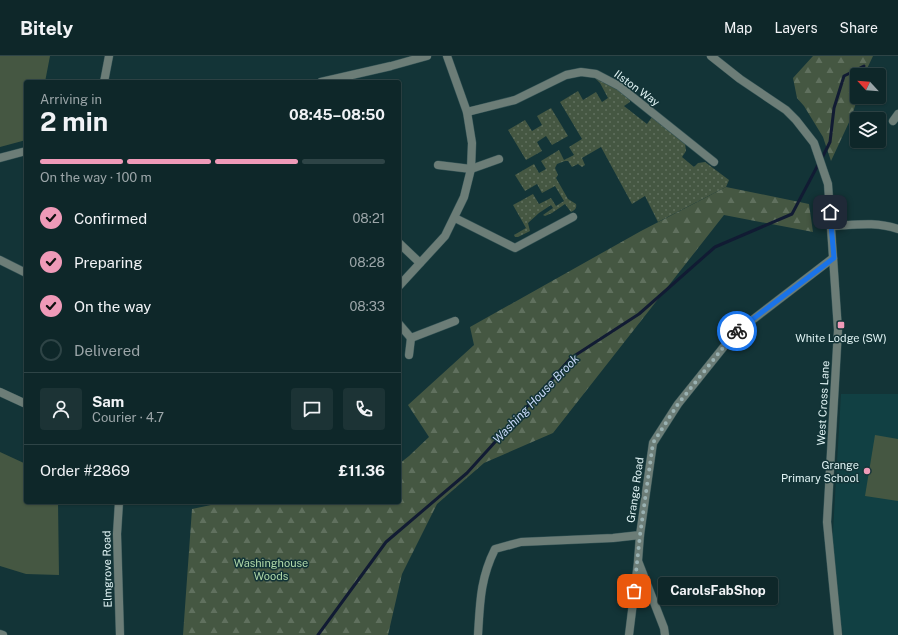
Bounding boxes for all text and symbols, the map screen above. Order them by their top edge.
text: Bitely [20,17,73,39]
text: Map [724,20,752,36]
text: Layers [774,20,818,36]
text: Share [840,20,878,36]
street label: Ilston Way [612,68,662,108]
north arrow [850,68,886,104]
map controls [850,68,886,148]
text: Arriving in [40,92,102,107]
text: 2 min [40,106,108,137]
text: 08:45–08:50 [289,106,385,123]
button: layers [850,112,886,148]
text: On the way · 100 m [40,170,152,185]
pin [813,195,847,229]
icon: home [819,201,841,223]
icon: check [40,207,62,229]
text: Confirmed [74,210,147,227]
text: 08:21 [352,211,385,226]
icon: check [40,251,62,273]
text: Preparing [74,254,143,271]
text: 08:28 [349,255,385,270]
icon: check [40,295,62,317]
text: On the way [74,298,151,315]
text: 08:33 [349,299,385,314]
courier [717,311,757,351]
icon: bike [726,320,748,342]
marker: White Lodge (SW) [836,320,846,330]
place label: White Lodge (SW) [795,332,887,344]
text: Delivered [74,342,140,359]
water label: Washing House Brook [490,351,582,446]
street label: West Cross Lane [815,360,831,446]
button: person [40,388,82,430]
button: chat [291,388,333,430]
button: phone [343,388,385,430]
text: Sam [92,393,124,410]
text: Courier · 4.7 [92,410,164,425]
street label: Grange Road [624,456,646,524]
place label: Grange Primary School [781,459,859,484]
text: Order #2869 [40,462,130,479]
text: £11.36 [339,462,385,479]
marker: Grange Primary School [862,466,872,476]
street label: Elmgrove Road [100,530,114,608]
park label: Washinghouse Woods [234,557,308,582]
pin [617,574,651,608]
callout: CarolsFabShop [658,577,778,605]
icon: bag [623,580,645,602]
text: CarolsFabShop [670,583,766,598]

